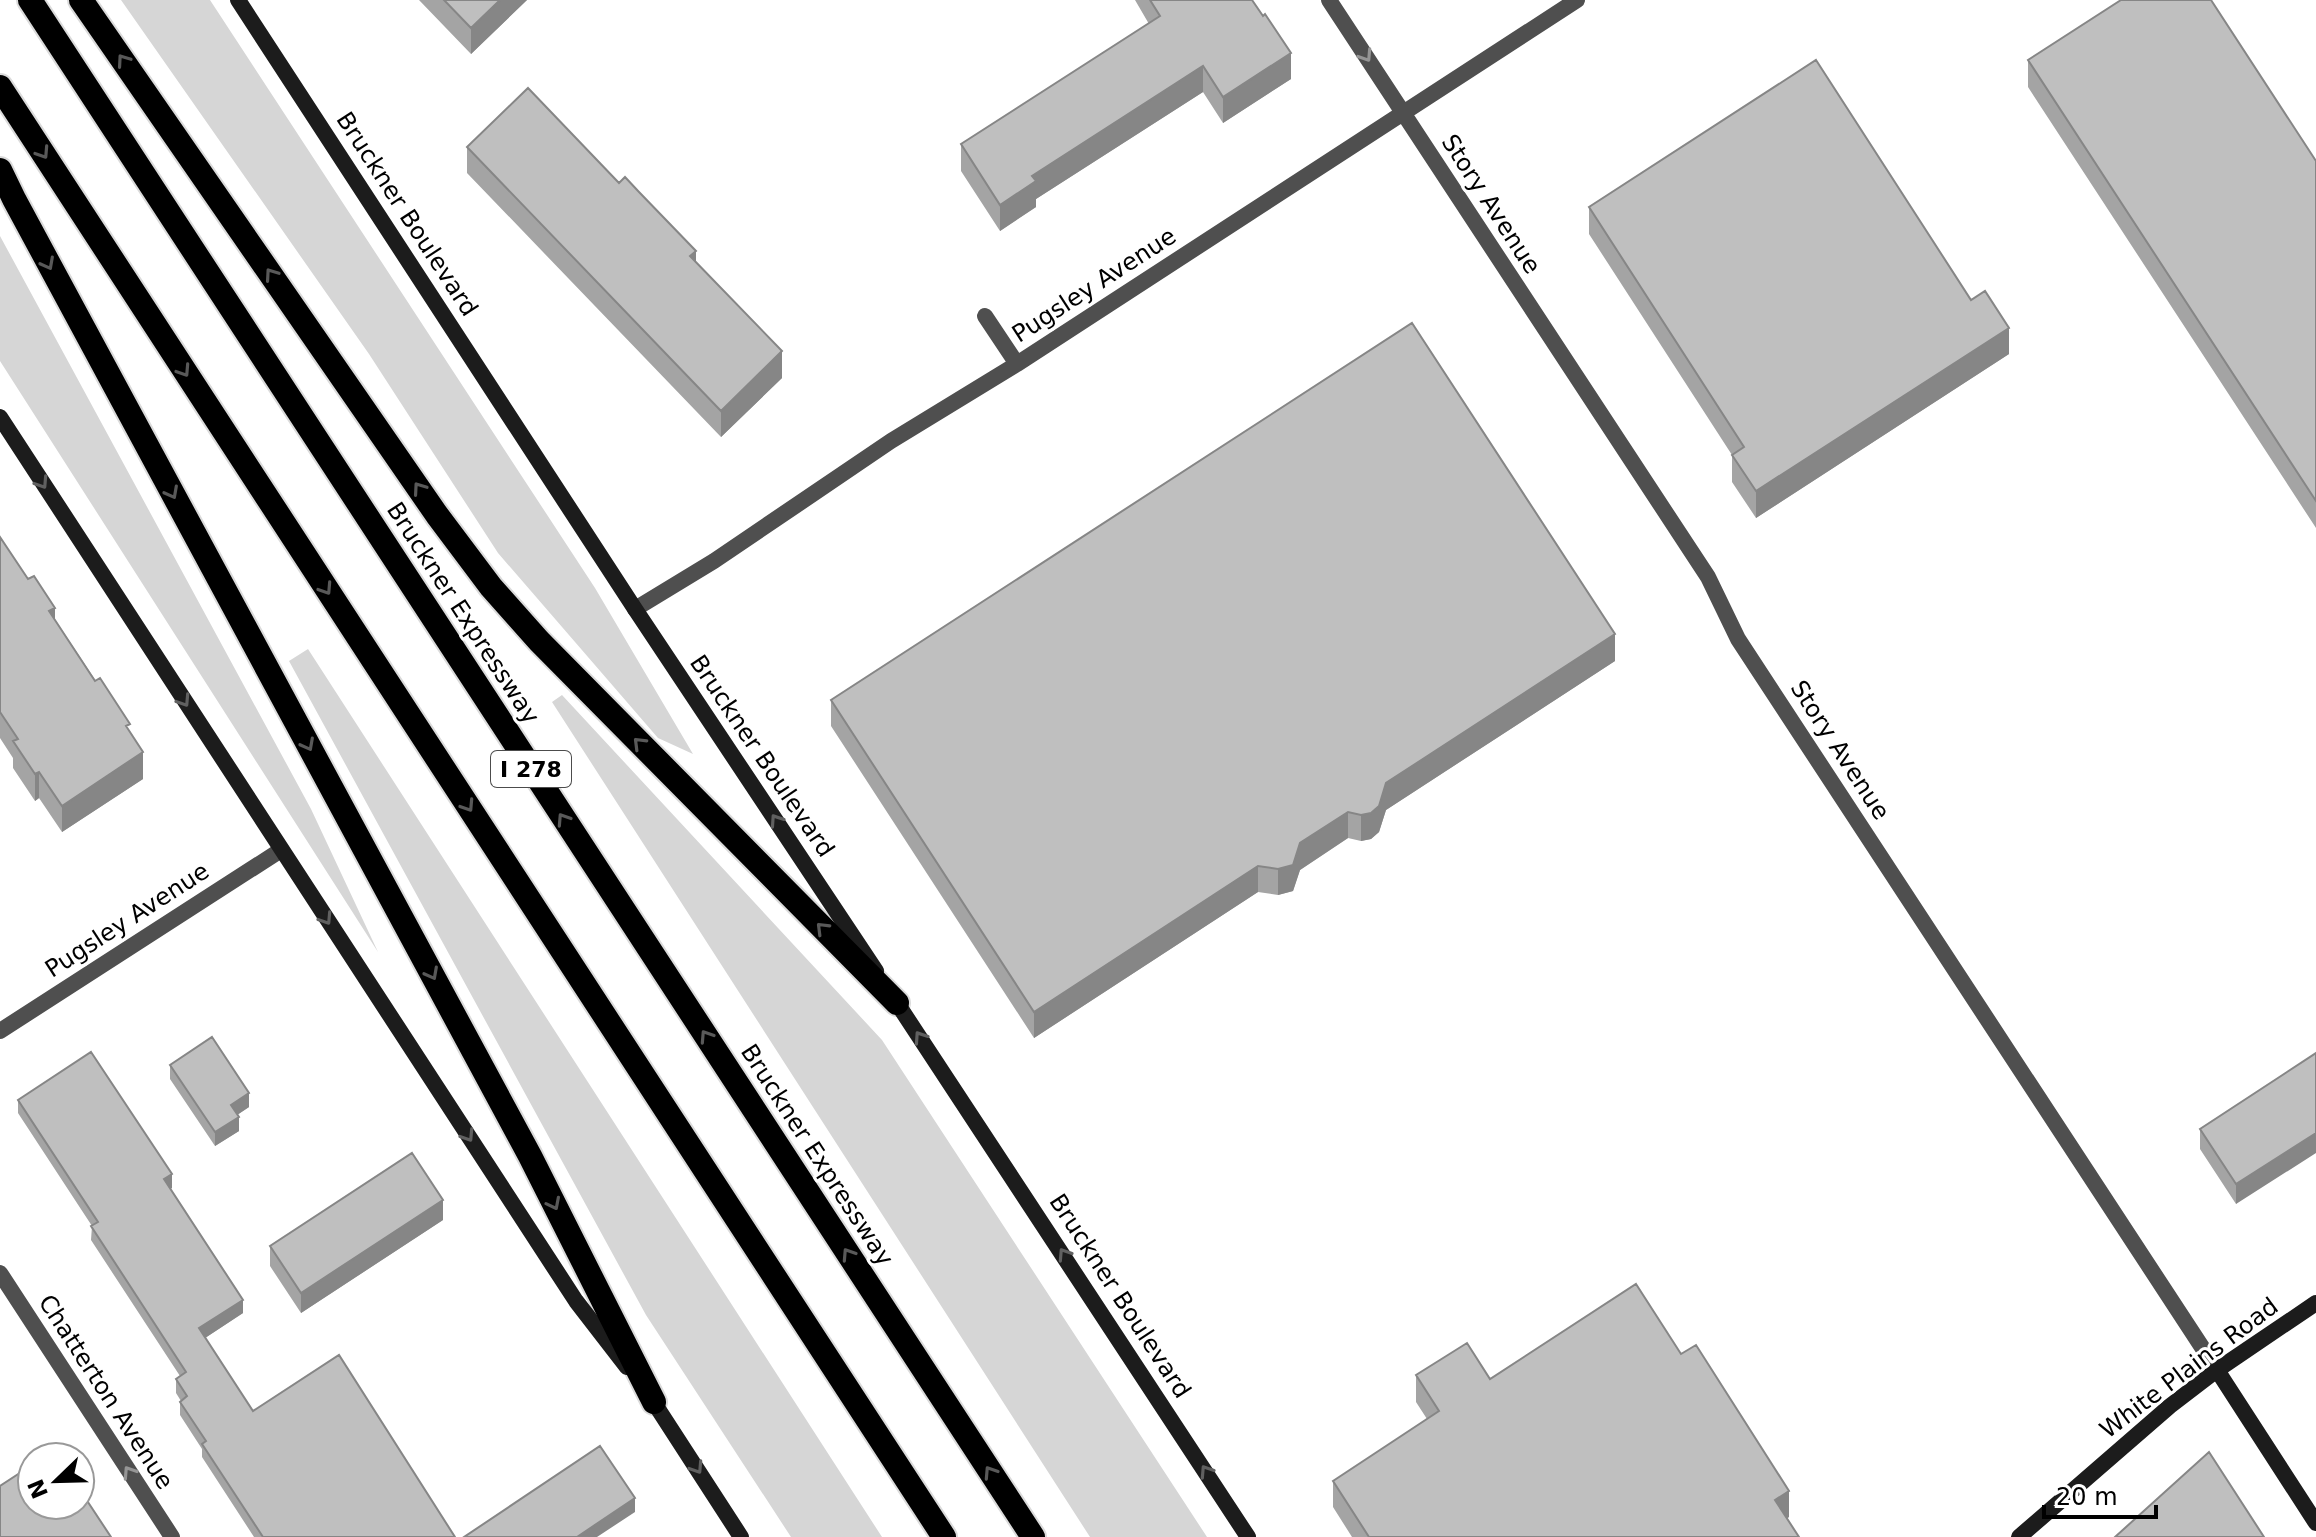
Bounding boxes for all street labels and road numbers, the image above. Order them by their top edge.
street label: Bruckner Boulevard [331,107,483,321]
street label: Story Avenue [1436,129,1546,279]
street label: Pugsley Avenue [1007,222,1181,348]
street label: Bruckner Expressway [381,497,545,729]
street label: Bruckner Boulevard [684,650,840,862]
street label: Story Avenue [1785,675,1895,825]
road number: I 278 [491,751,571,787]
street label: Pugsley Avenue [40,857,214,983]
street label: Bruckner Expressway [735,1039,899,1271]
street label: Bruckner Boulevard [1044,1189,1196,1403]
street label: Chatterton Avenue [33,1290,179,1494]
street label: White Plains Road [2095,1292,2283,1444]

